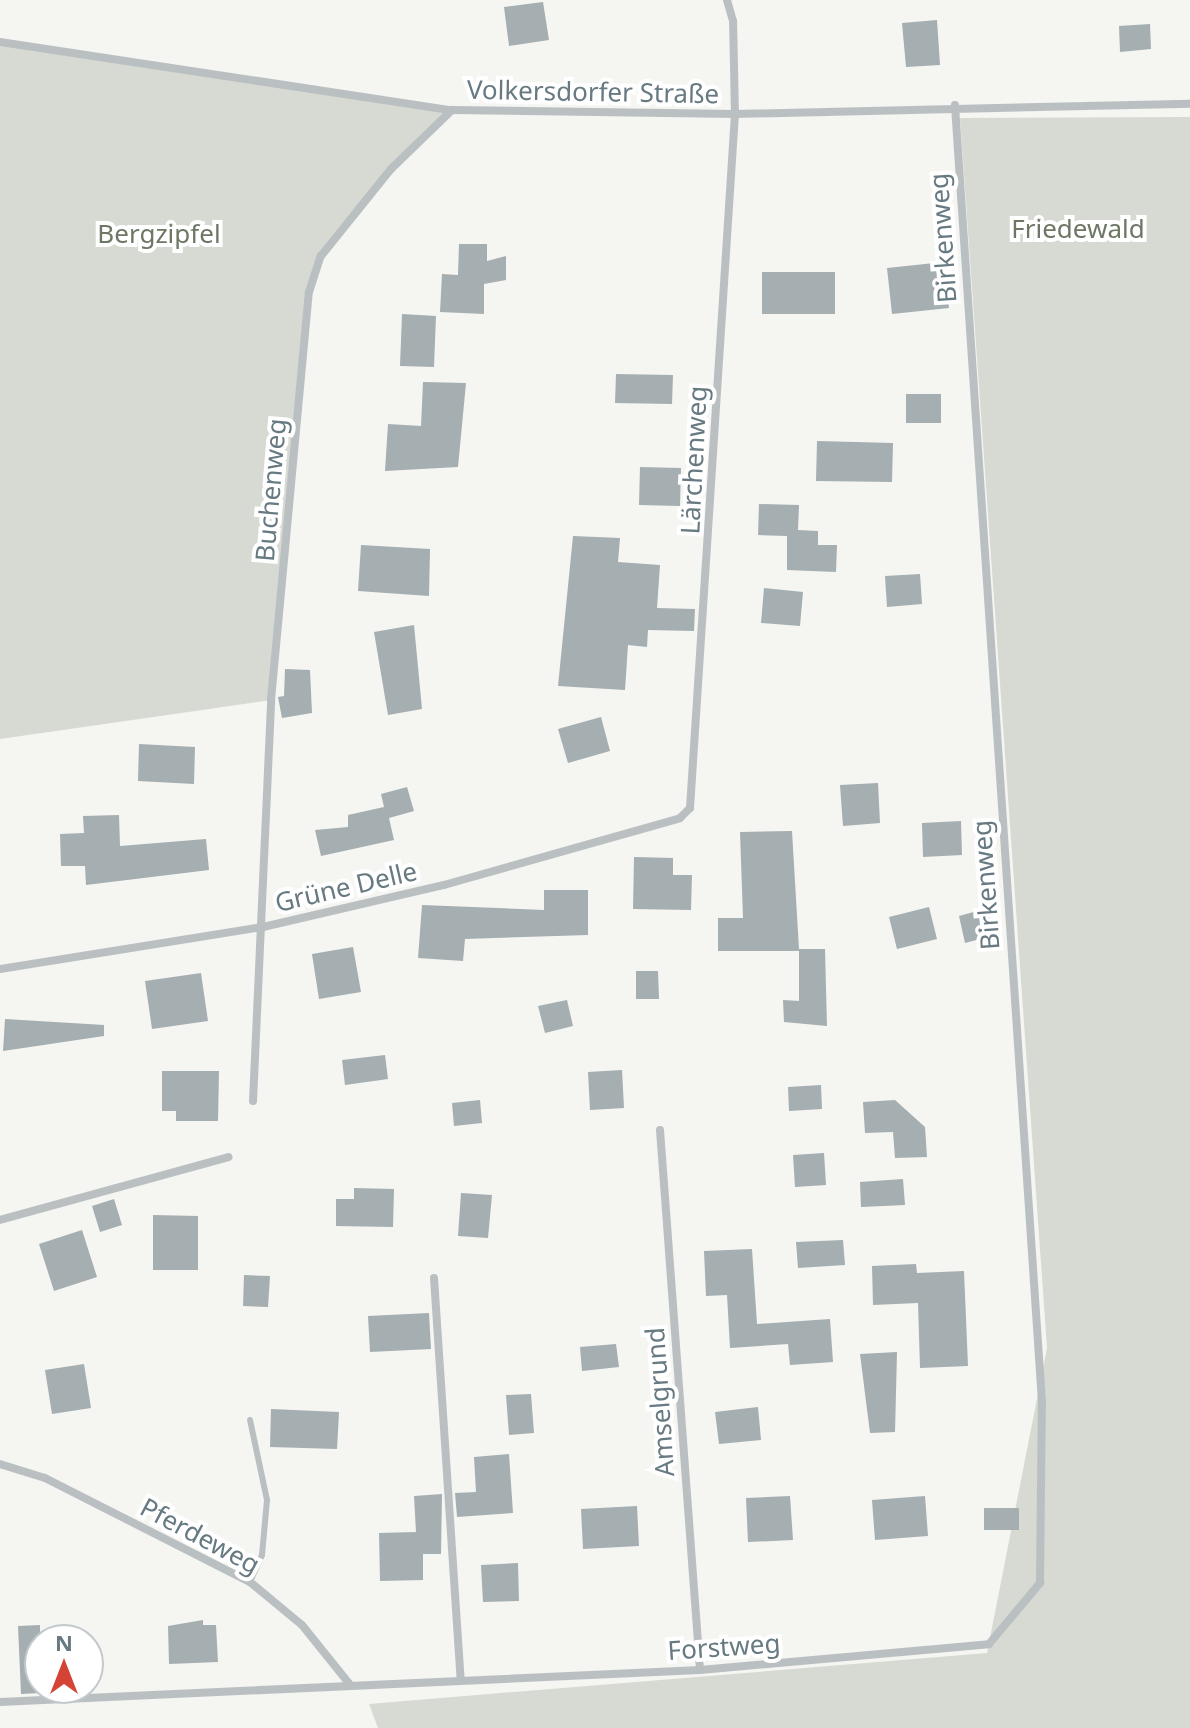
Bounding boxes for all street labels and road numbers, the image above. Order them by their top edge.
street label: Volkersdorfer Straße [467,74,719,110]
street label: Birkenweg [923,172,963,304]
street label: Lärchenweg [675,385,713,535]
street label: Buchenweg [249,417,293,563]
street label: Birkenweg [966,819,1006,951]
street label: Grüne Delle [272,855,420,919]
street label: Amselgrund [639,1326,681,1478]
street label: Pferdeweg [135,1492,265,1580]
street label: Forstweg [667,1628,781,1666]

